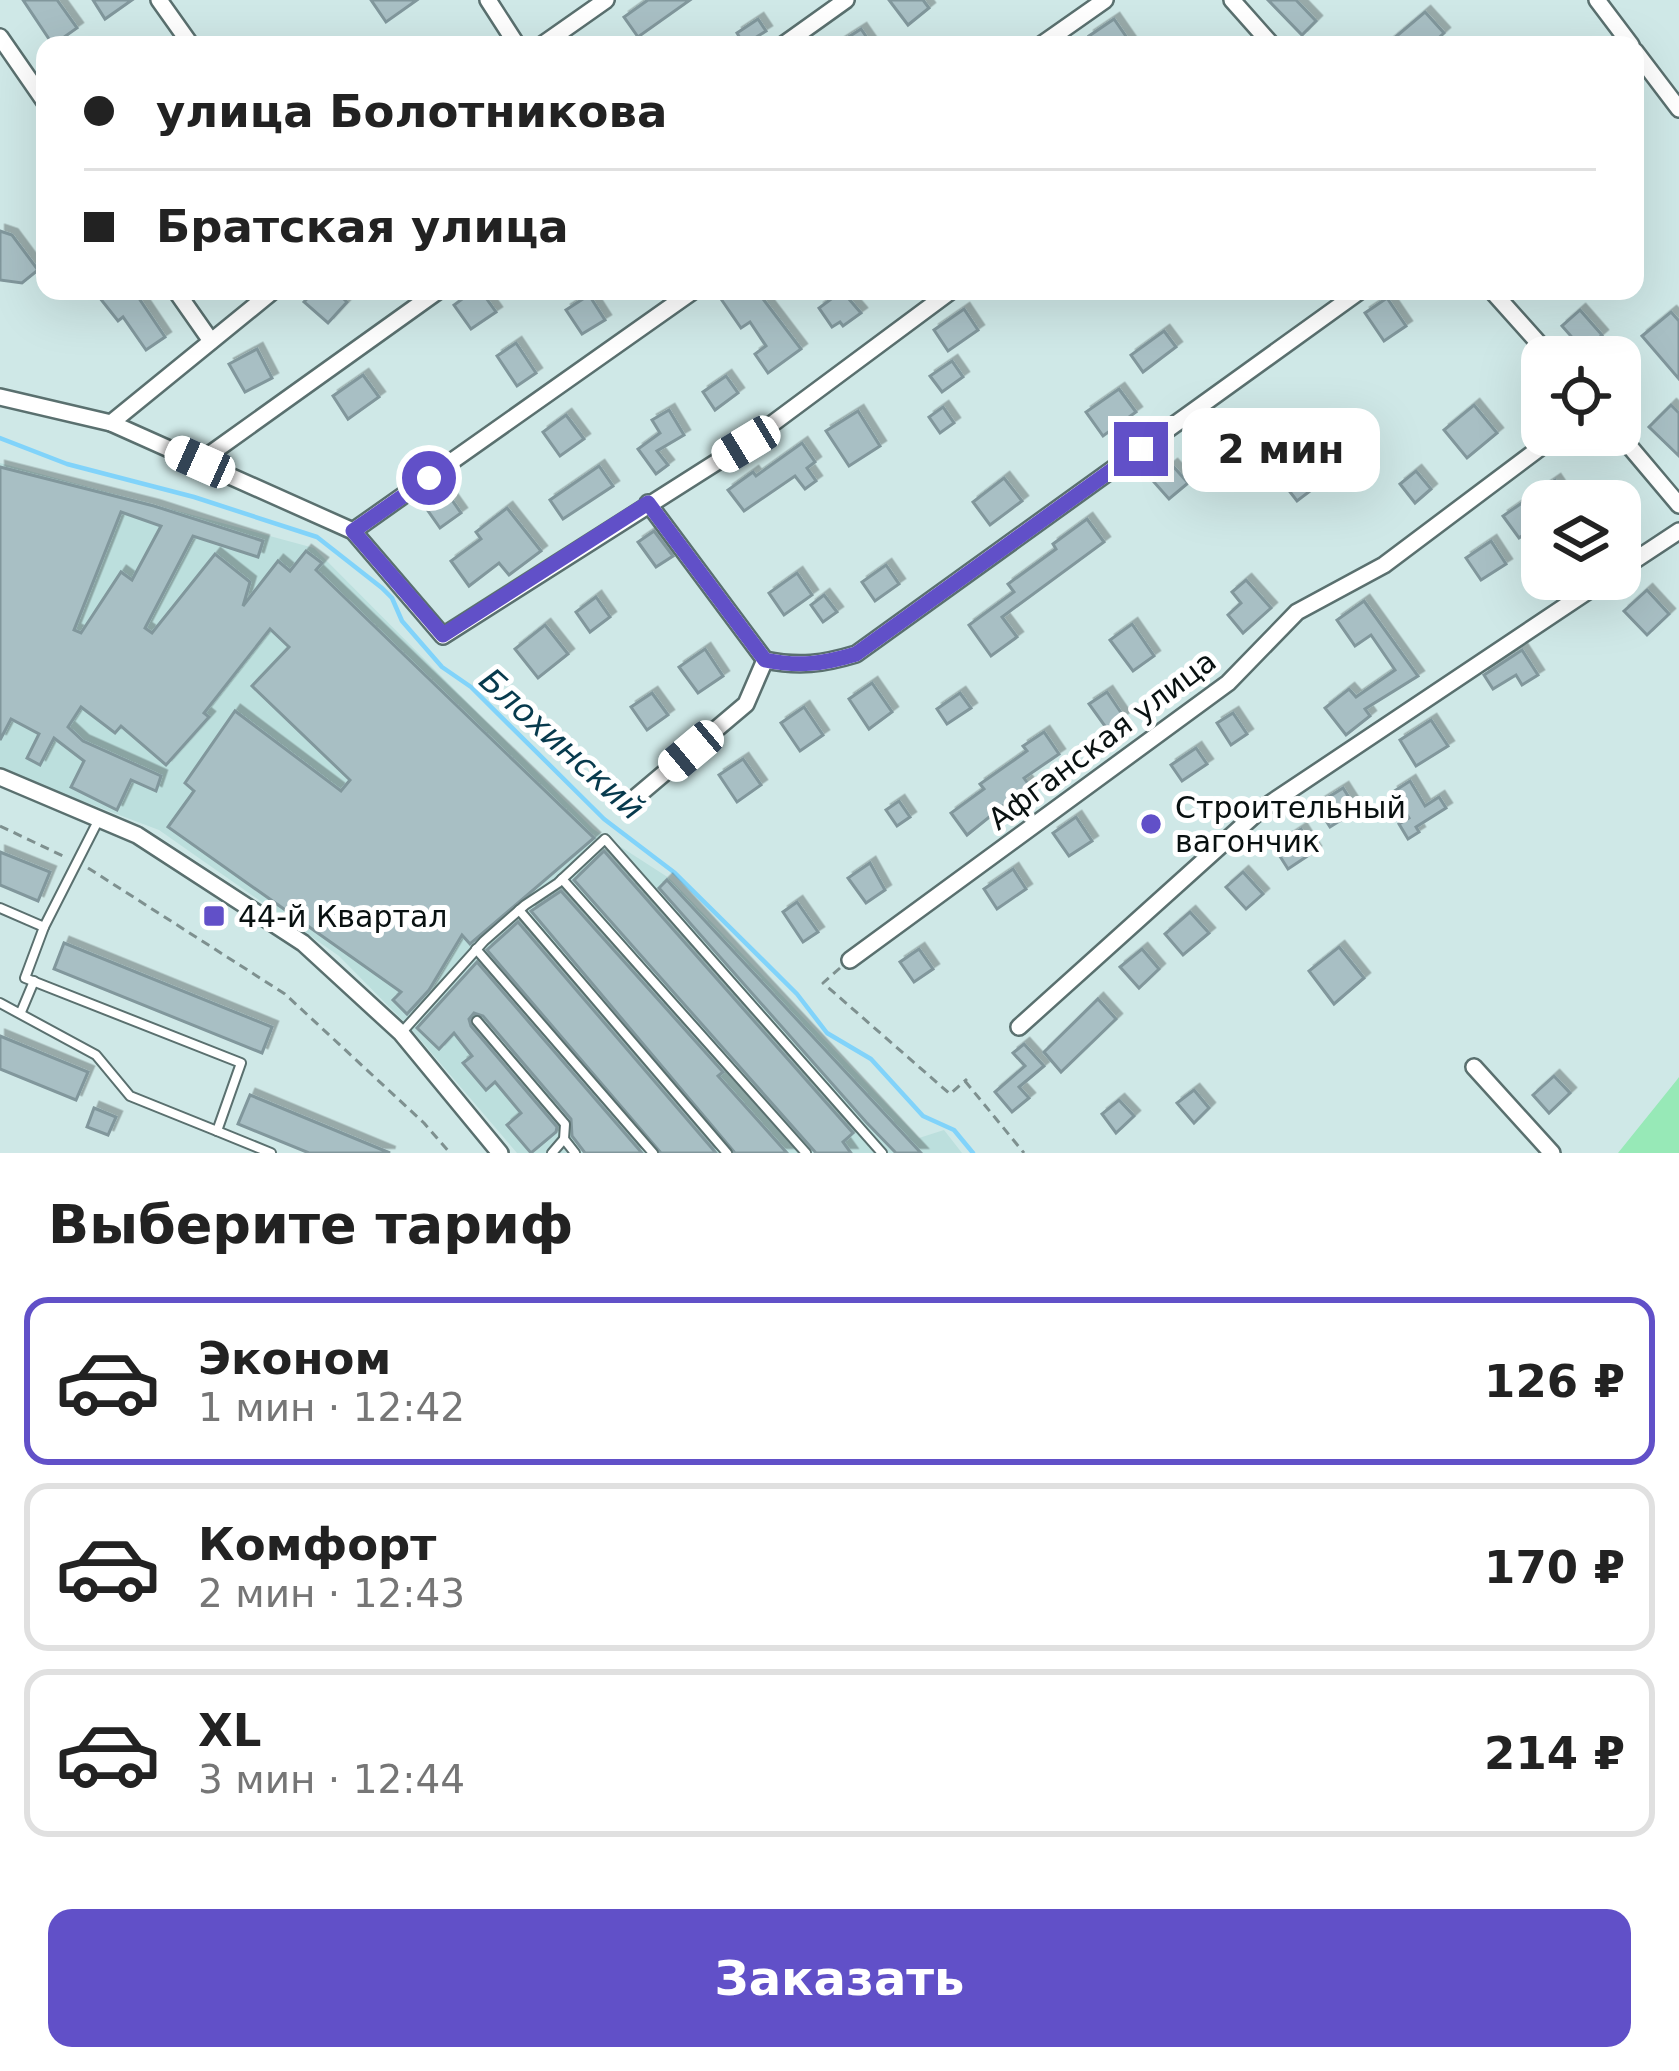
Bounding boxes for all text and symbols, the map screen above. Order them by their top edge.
text: улица Болотникова [156,85,667,138]
text: Братская улица [156,200,569,253]
map controls [1521,336,1641,600]
button: locate [1521,336,1641,456]
callout: 2 мин [1183,407,1381,491]
car [706,410,786,478]
route end [1114,422,1168,476]
text: 2 мин [1218,427,1344,472]
car [160,431,240,493]
route start [402,451,456,505]
button: layers [1521,480,1641,600]
street label: Афганская улица [981,643,1223,837]
water label: Блохинский [472,660,652,828]
car [652,714,730,788]
place label: Строительный вагончик [1175,790,1406,859]
marker: Строительный вагончик [1138,811,1164,837]
place label: 44-й Квартал [238,899,447,934]
marker: 44-й Квартал [201,903,227,929]
text: Выберите тариф [48,1193,573,1256]
icon: car [54,1327,162,1435]
text: Эконом [198,1332,391,1385]
text: 126 ₽ [1484,1355,1625,1408]
text: 1 мин · 12:42 [198,1385,465,1430]
icon: car [54,1513,162,1621]
text: Комфорт [198,1518,436,1571]
text: 170 ₽ [1484,1541,1625,1594]
text: 2 мин · 12:43 [198,1571,465,1616]
icon: car [54,1699,162,1807]
text: XL [198,1704,261,1757]
text: 214 ₽ [1484,1727,1625,1780]
text: 3 мин · 12:44 [198,1757,465,1802]
button: Заказать [48,1909,1631,2047]

